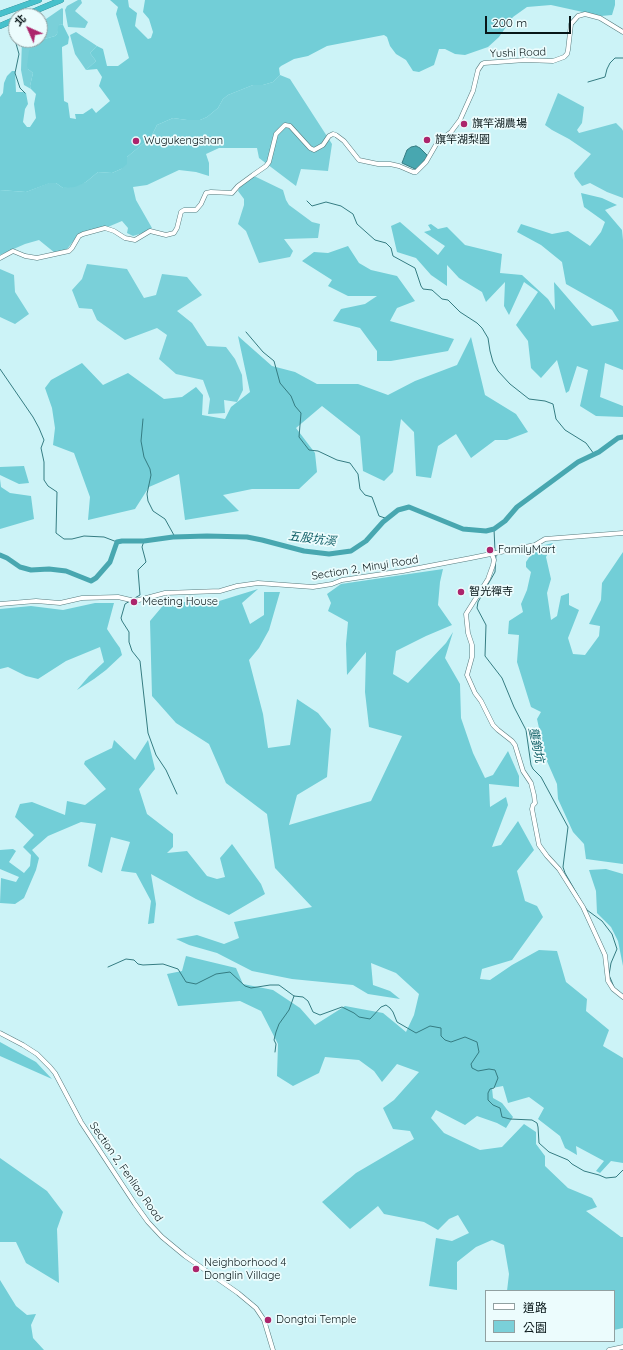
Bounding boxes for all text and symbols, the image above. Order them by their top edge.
north arrow [8,8,48,48]
scale bar [487,8,573,34]
text: 北 [11,11,29,29]
text: 200 m [492,15,527,30]
street label: Yushi Road [490,45,546,61]
place label: 旗竿湖農場 [472,117,527,131]
marker: 旗竿湖農場 [459,119,469,129]
place label: 旗竿湖梨園 [435,133,490,147]
place label: Wugukengshan [144,134,223,148]
marker: 旗竿湖梨園 [422,135,432,145]
marker: Wugukengshan [131,136,141,146]
water label: 五股坑溪 [287,529,337,549]
place label: FamilyMart [498,543,555,557]
marker: FamilyMart [485,545,495,555]
street label: Section 2, Minyi Road [311,553,419,583]
place label: 智光禪寺 [469,585,513,599]
marker: 智光禪寺 [456,587,466,597]
place label: Meeting House [142,595,218,609]
marker: Meeting House [129,597,139,607]
water label: 壟鉤坑 [525,726,547,764]
street label: Section 2, Fenliao Road [87,1120,165,1224]
place label: Neighborhood 4 Donglin Village [204,1256,286,1282]
marker: Neighborhood 4 Donglin Village [191,1264,201,1274]
legend [485,1290,615,1342]
text: 道路 [523,1300,547,1315]
place label: Dongtai Temple [276,1313,356,1327]
marker: Dongtai Temple [263,1315,273,1325]
text: 公園 [523,1320,547,1335]

